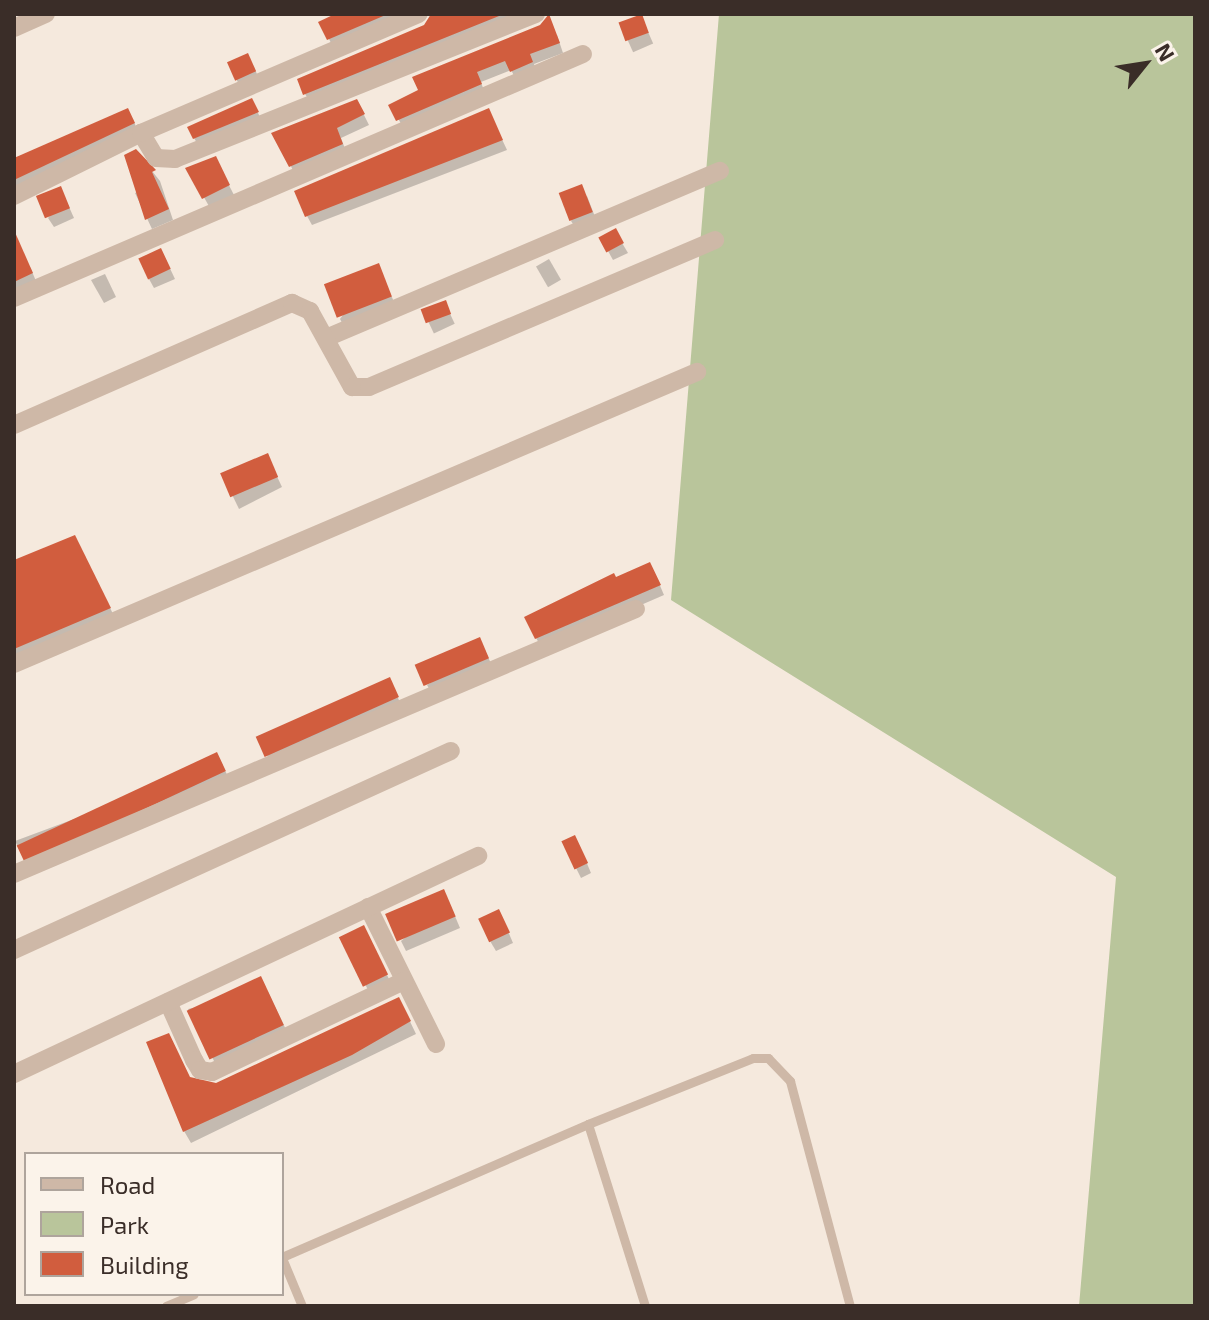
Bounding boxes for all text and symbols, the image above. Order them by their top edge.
north arrow [1105,24,1185,104]
text: N [1151,39,1181,65]
legend [24,1152,284,1296]
text: Road [100,1170,155,1199]
text: Park [100,1210,149,1239]
text: Building [100,1250,189,1279]

